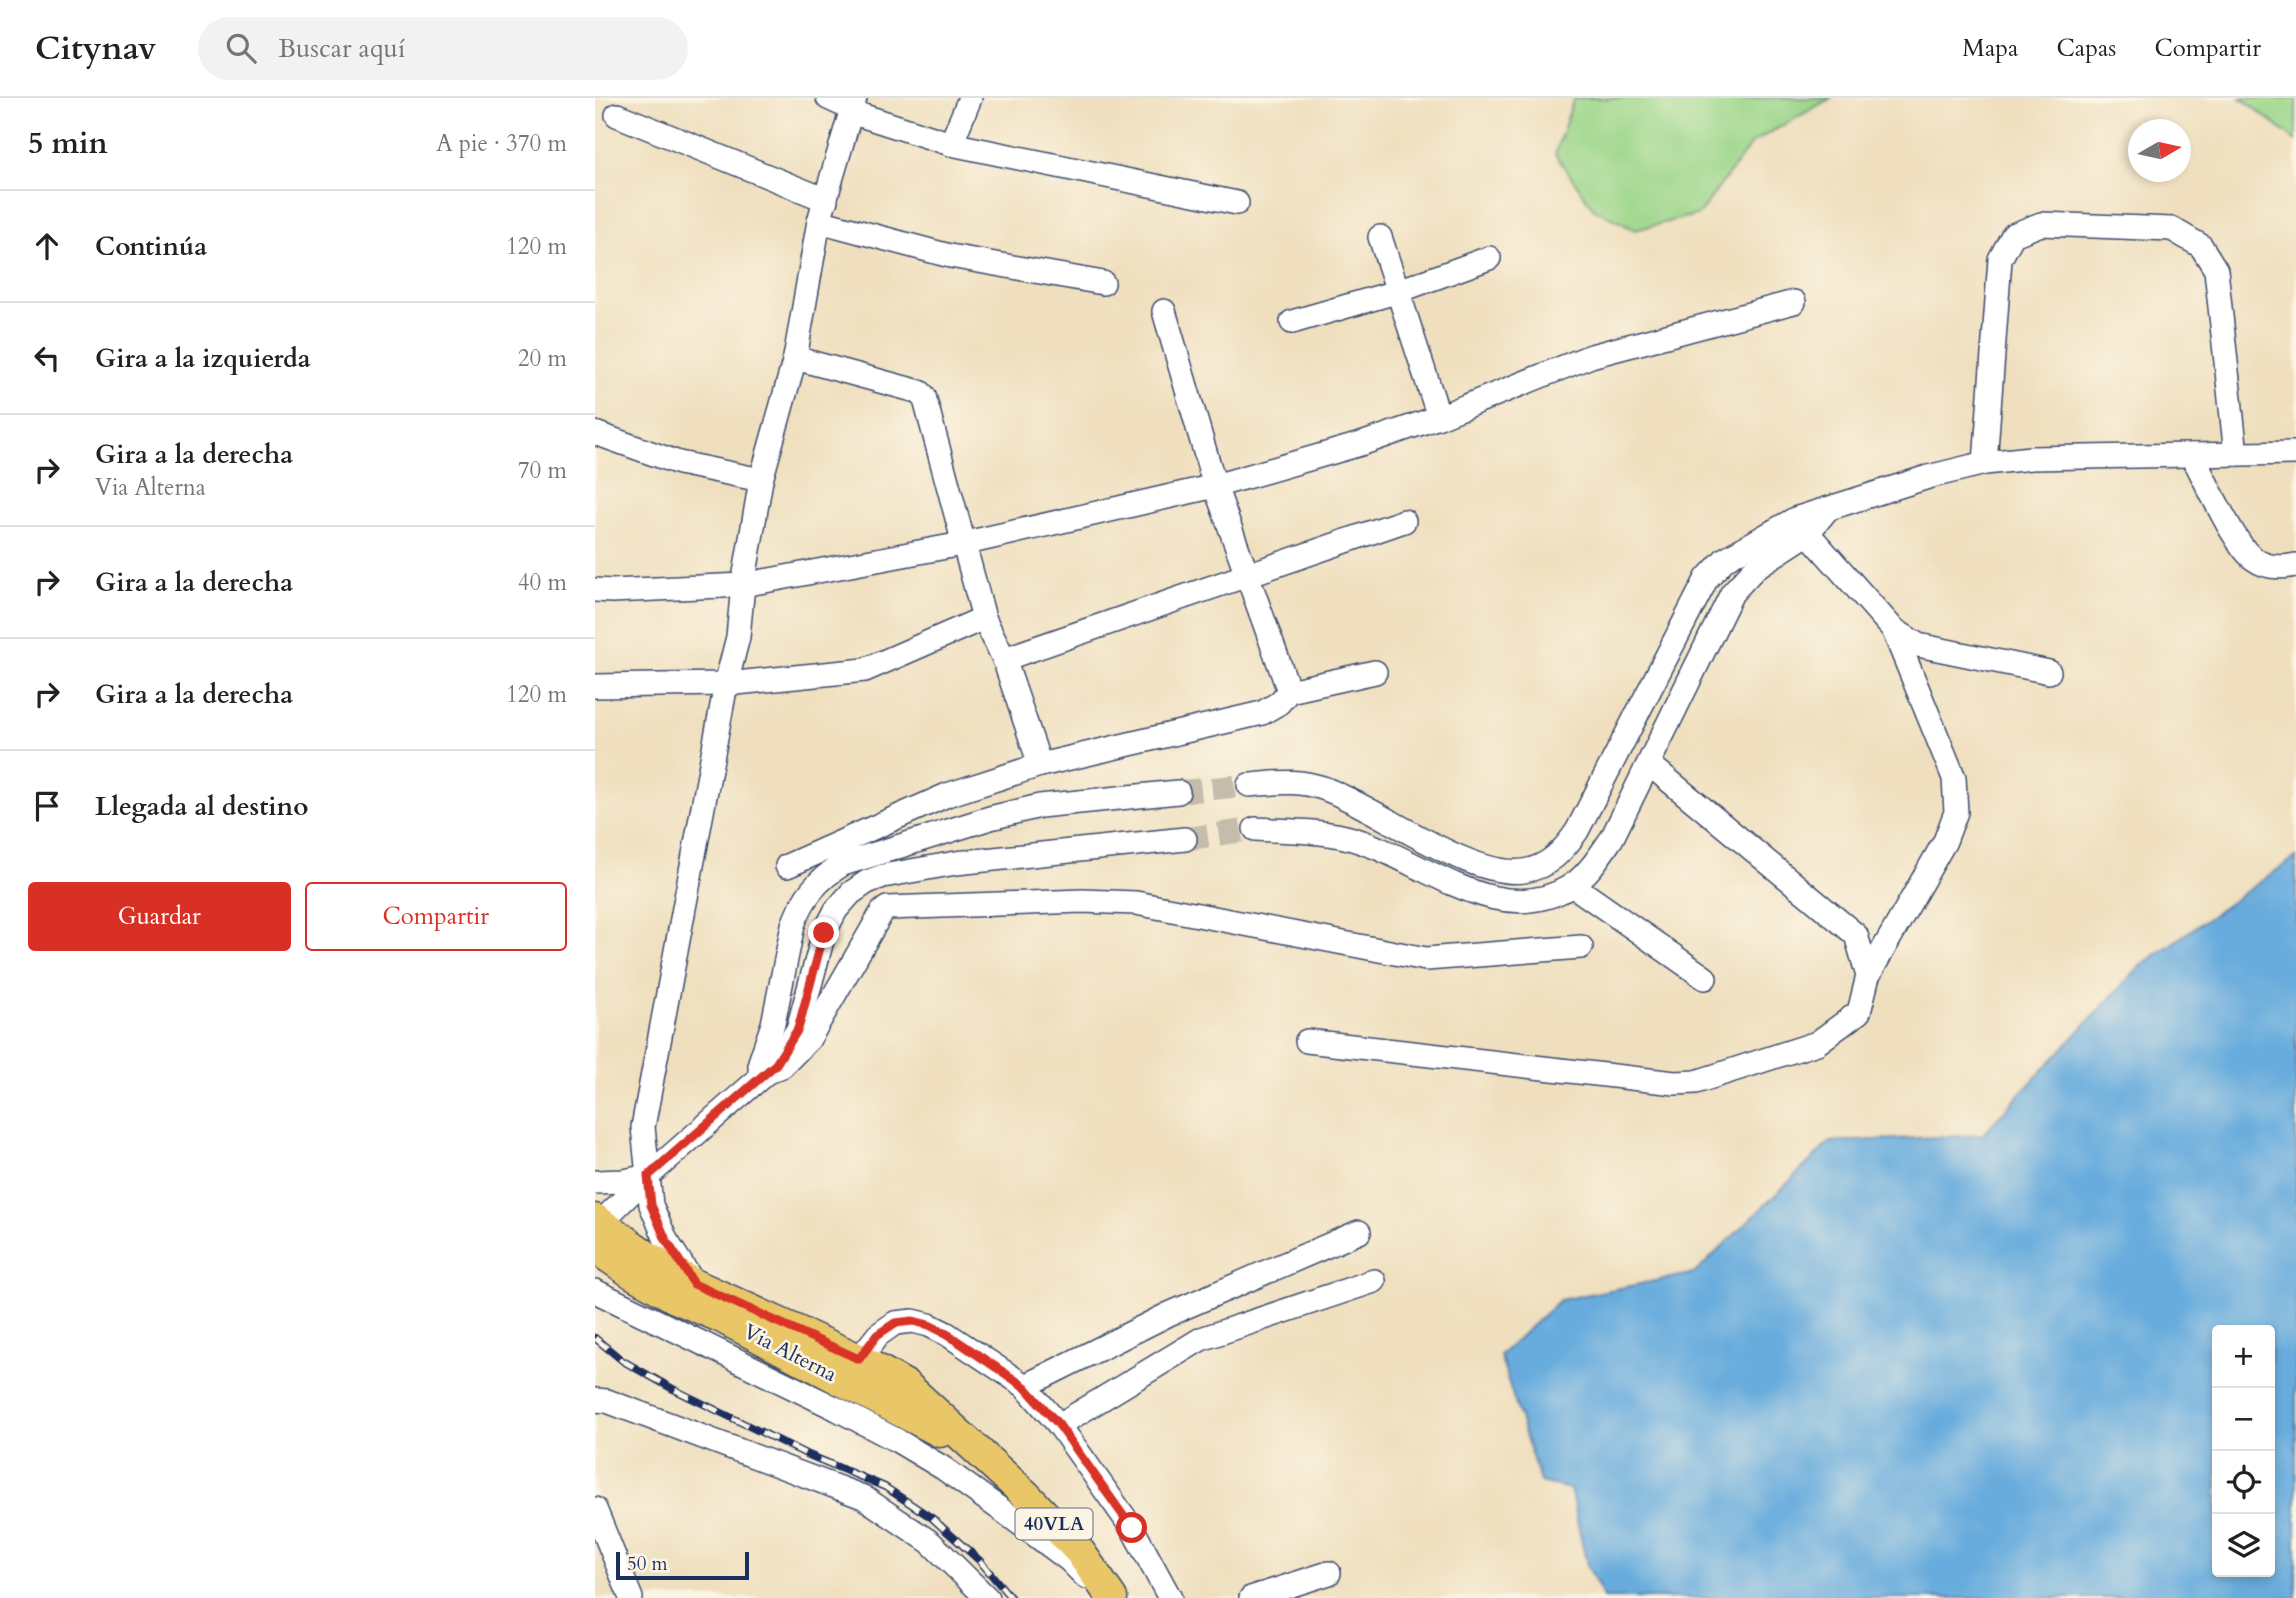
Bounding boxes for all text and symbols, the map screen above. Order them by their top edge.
search box [198,17,688,80]
text: Citynav [35,26,156,71]
icon: search [222,29,260,67]
text: Buscar aquí [278,31,405,66]
text: Mapa [1962,32,2018,65]
text: Capas [2056,32,2116,65]
text: Compartir [2154,32,2261,65]
north arrow [2128,119,2191,182]
text: 5 min [28,123,108,164]
text: A pie · 370 m [436,128,567,159]
icon: ahead [28,227,66,265]
text: Continúa [95,229,207,264]
text: 120 m [506,231,567,262]
icon: left [28,339,66,377]
text: Gira a la izquierda [95,341,311,376]
text: 20 m [518,343,567,374]
text: Gira a la derecha [95,437,293,472]
icon: right [28,451,66,489]
text: 70 m [518,455,567,486]
text: Via Alterna [95,472,206,503]
icon: right [28,563,66,601]
text: Gira a la derecha [95,565,293,600]
text: 40 m [518,567,567,598]
icon: right [28,675,66,713]
text: Gira a la derecha [95,677,293,712]
text: 120 m [506,679,567,710]
icon: arrive [28,787,66,825]
text: Llegada al destino [95,789,309,824]
button: Guardar [28,882,291,951]
button: Compartir [305,882,567,951]
route end [808,917,839,948]
street label: Via Alterna [738,1317,842,1389]
map controls [2212,1325,2275,1577]
button: + [2212,1325,2275,1388]
button: − [2212,1388,2275,1451]
button: locate [2212,1451,2275,1514]
road number: 40VLA [1015,1508,1093,1540]
route start [1116,1512,1147,1543]
button: layers [2212,1514,2275,1577]
scale bar [616,1549,749,1581]
text: 50 m [627,1551,668,1577]

